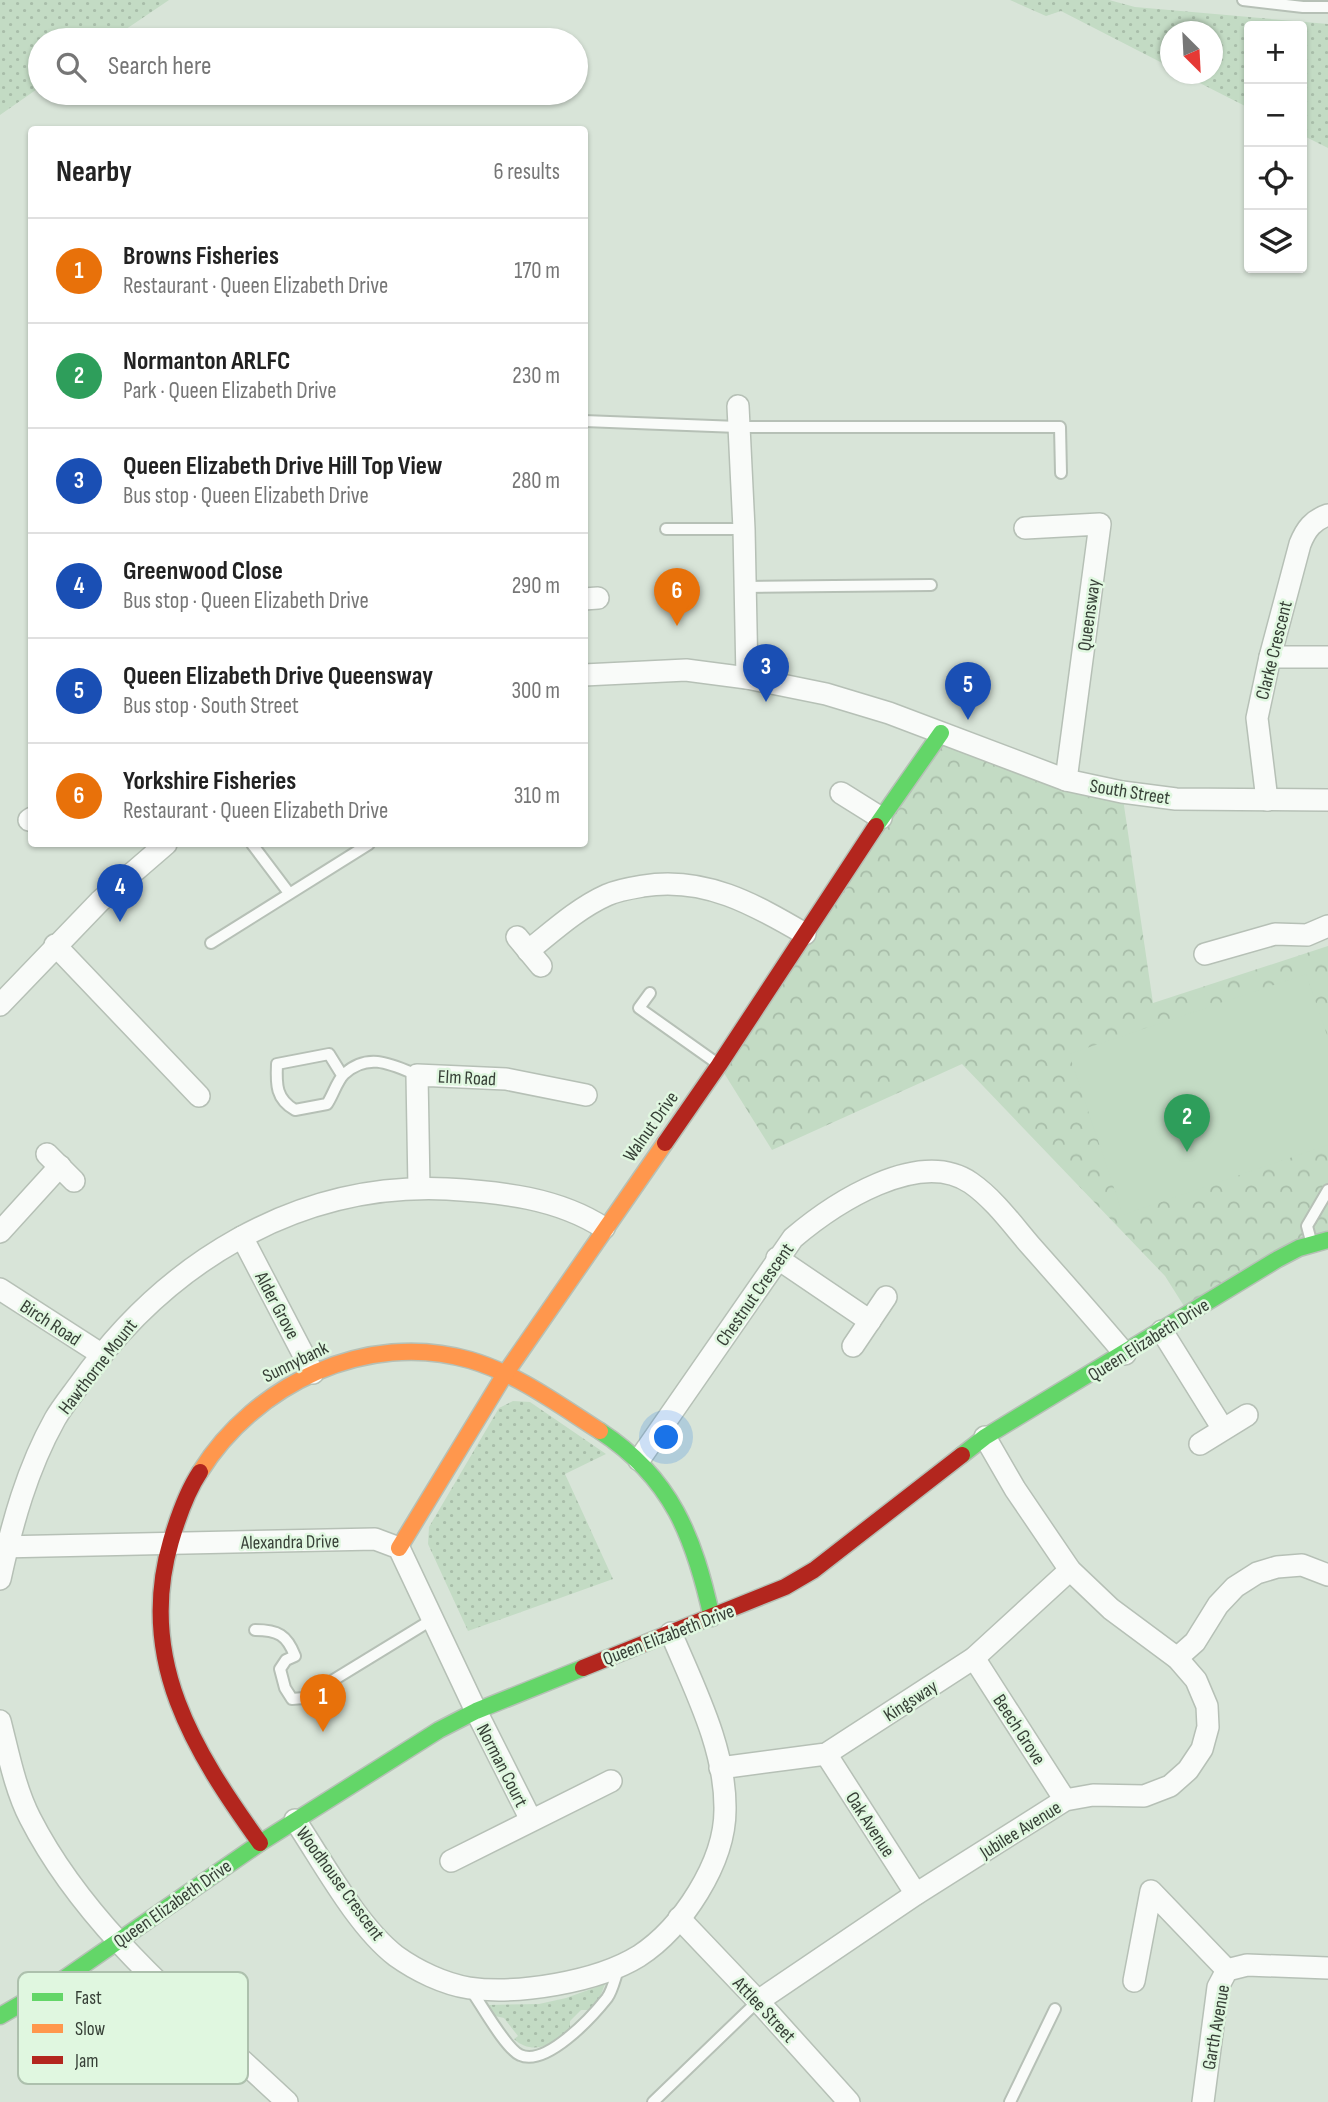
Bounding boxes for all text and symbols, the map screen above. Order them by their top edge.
north arrow [1160,21,1223,84]
map controls [1244,21,1307,273]
button: + [1244,21,1307,84]
search box [28,28,588,105]
icon: search [52,48,90,86]
text: Search here [108,51,211,82]
button: − [1244,84,1307,147]
button: locate [1244,147,1307,210]
text: Nearby [56,154,132,190]
text: 6 results [494,158,560,186]
button: layers [1244,210,1307,273]
text: Browns Fisheries [123,241,279,272]
text: 1 [74,257,84,285]
text: 170 m [514,257,560,285]
text: Restaurant · Queen Elizabeth Drive [123,272,388,300]
text: Normanton ARLFC [123,346,290,377]
text: 2 [74,362,84,390]
text: 230 m [512,362,560,390]
text: Park · Queen Elizabeth Drive [123,377,337,405]
text: Queen Elizabeth Drive Hill Top View [123,451,443,482]
text: 3 [74,467,84,495]
text: 280 m [512,467,560,495]
text: Bus stop · Queen Elizabeth Drive [123,482,369,510]
text: Greenwood Close [123,556,283,587]
pin: 6 [654,568,700,626]
text: 4 [74,572,84,600]
text: 290 m [512,572,560,600]
street label: Queensway [1073,577,1106,653]
text: Bus stop · Queen Elizabeth Drive [123,587,369,615]
street label: Clarke Crescent [1251,598,1298,702]
pin: 3 [743,644,789,702]
text: Queen Elizabeth Drive Queensway [123,661,433,692]
pin: 5 [945,662,991,720]
text: 5 [74,677,84,705]
text: 300 m [511,677,560,705]
text: Bus stop · South Street [123,692,299,720]
text: Yorkshire Fisheries [123,766,296,797]
street label: South Street [1088,775,1172,810]
text: 6 [74,782,84,810]
text: 310 m [514,782,560,810]
text: Restaurant · Queen Elizabeth Drive [123,797,388,825]
pin: 4 [97,864,143,922]
street label: Elm Road [437,1065,497,1092]
street label: Walnut Drive [619,1087,684,1167]
pin: 2 [1164,1094,1210,1152]
street label: Chestnut Crescent [711,1239,799,1351]
street label: Alder Grove [249,1267,304,1343]
street label: Queen Elizabeth Drive [1084,1294,1214,1387]
street label: Birch Road [16,1295,85,1351]
street label: Hawthorne Mount [54,1314,143,1419]
street label: Sunnybank [259,1336,333,1388]
your location [649,1420,683,1454]
street label: Alexandra Drive [240,1530,339,1555]
street label: Queen Elizabeth Drive [600,1600,737,1671]
pin: 1 [300,1674,346,1732]
street label: Kingsway [880,1675,943,1727]
street label: Beech Grove [987,1690,1050,1770]
street label: Norman Court [471,1720,532,1811]
street label: Oak Avenue [840,1788,899,1862]
street label: Jubilee Avenue [975,1796,1066,1865]
street label: Woodhouse Crescent [291,1822,389,1945]
street label: Queen Elizabeth Drive [109,1855,236,1953]
legend [18,1972,248,2084]
street label: Attlee Street [727,1972,800,2048]
street label: Garth Avenue [1198,1983,1235,2072]
text: Fast [75,1987,102,2010]
text: Slow [75,2018,105,2041]
text: Jam [74,2050,98,2073]

